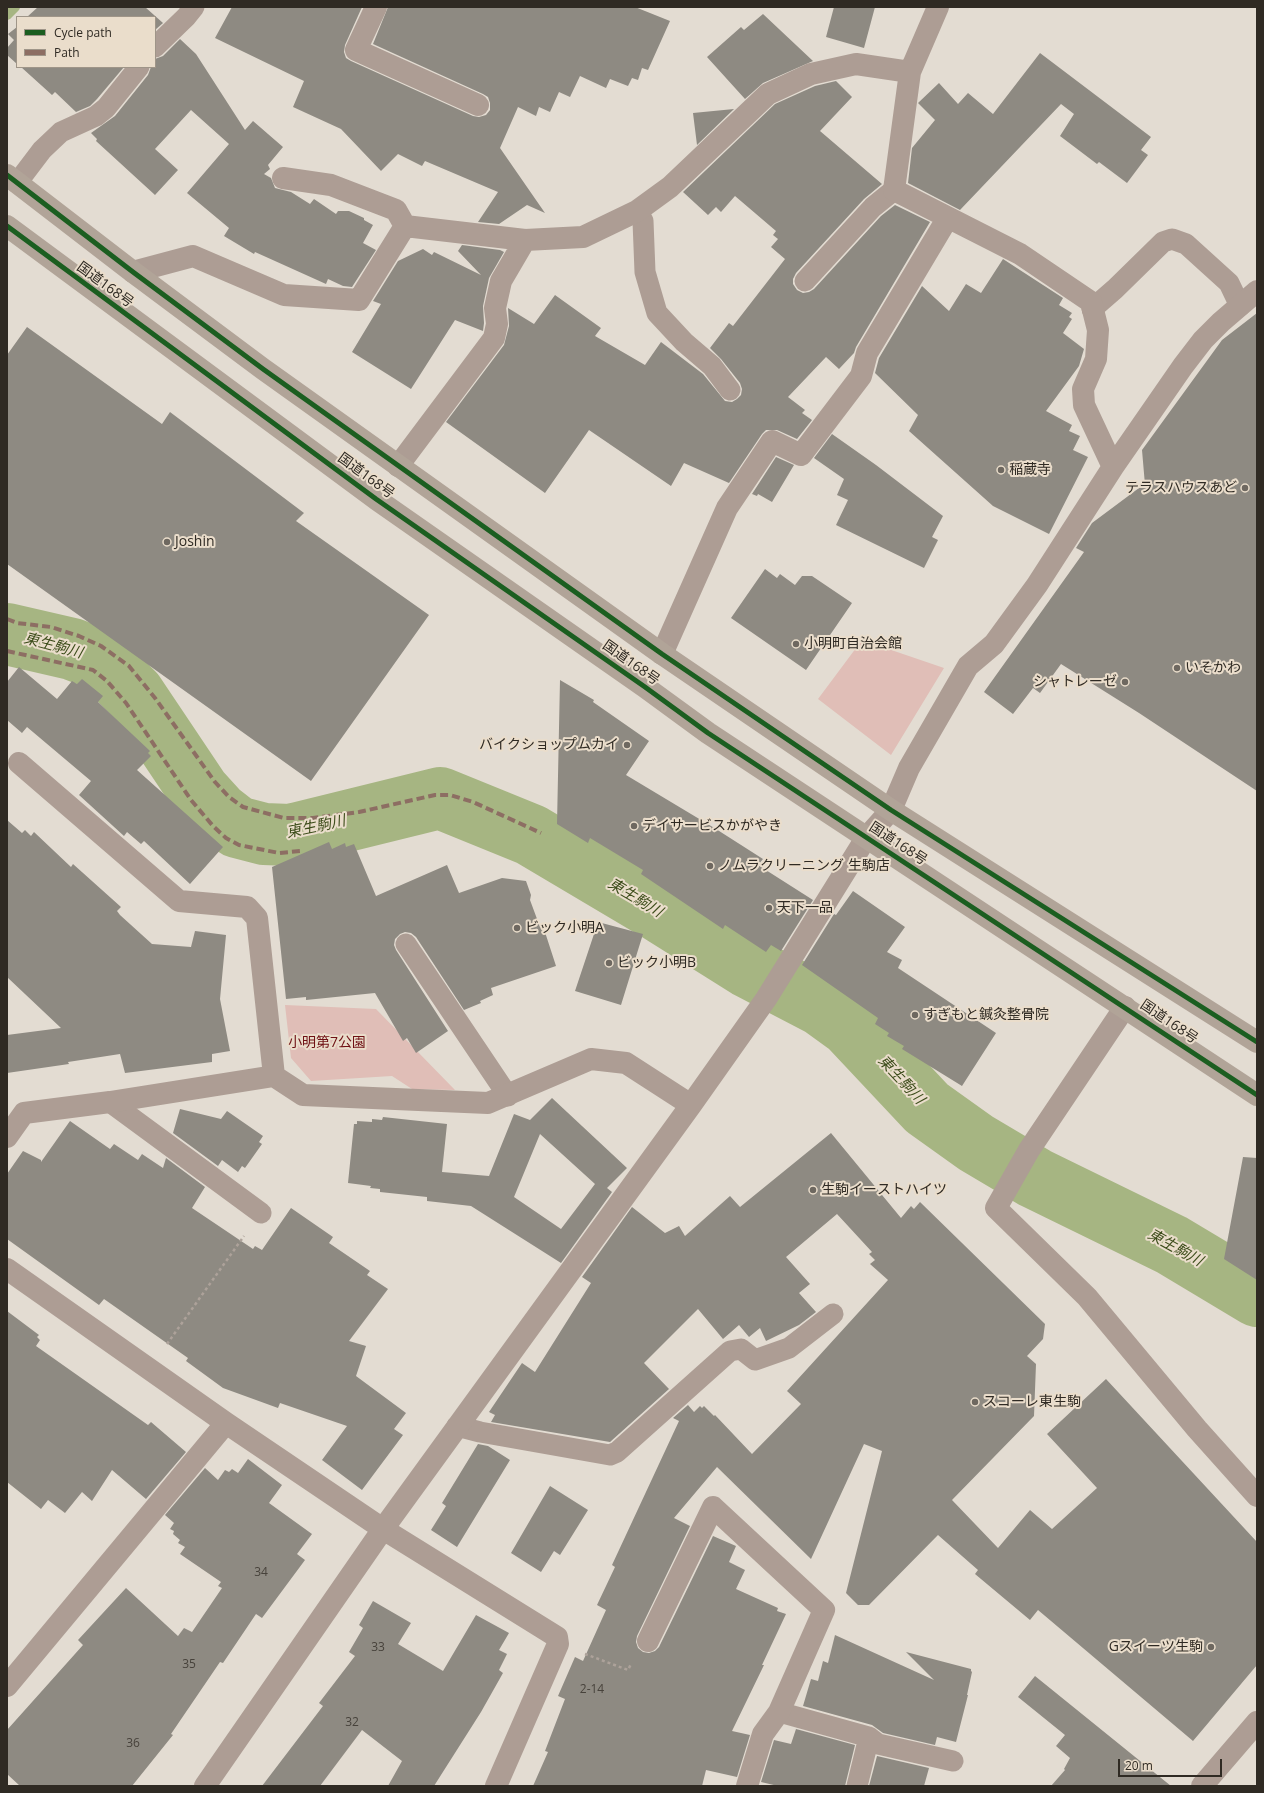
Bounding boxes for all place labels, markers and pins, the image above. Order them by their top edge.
place label: 稲蔵寺 [1009,462,1051,478]
marker: 稲蔵寺 [996,465,1006,475]
place label: テラスハウスあど [1125,480,1237,496]
marker: テラスハウスあど [1240,483,1250,493]
place label: Joshin [175,534,215,550]
marker: Joshin [162,537,172,547]
place label: 小明町自治会館 [804,636,902,652]
marker: 小明町自治会館 [791,639,801,649]
place label: いそかわ [1185,660,1241,676]
marker: いそかわ [1172,663,1182,673]
place label: シャトレーゼ [1033,674,1117,690]
marker: シャトレーゼ [1120,677,1130,687]
place label: バイクショップムカイ [479,737,619,753]
marker: バイクショップムカイ [622,740,632,750]
place label: デイサービスかがやき [642,818,782,834]
marker: デイサービスかがやき [629,821,639,831]
place label: ノムラクリーニング 生駒店 [718,858,890,874]
marker: ノムラクリーニング 生駒店 [705,861,715,871]
place label: 天下一品 [777,900,833,916]
marker: 天下一品 [764,903,774,913]
place label: ビック小明A [525,920,604,936]
marker: ビック小明A [512,923,522,933]
place label: ビック小明B [617,955,696,971]
marker: ビック小明B [604,958,614,968]
place label: すぎもと鍼灸整骨院 [923,1007,1049,1023]
marker: すぎもと鍼灸整骨院 [910,1010,920,1020]
place label: 生駒イーストハイツ [821,1182,947,1198]
marker: 生駒イーストハイツ [808,1185,818,1195]
place label: スコーレ東生駒 [983,1394,1081,1410]
marker: スコーレ東生駒 [970,1397,980,1407]
place label: Gスイーツ生駒 [1109,1639,1203,1655]
marker: Gスイーツ生駒 [1206,1642,1216,1652]

